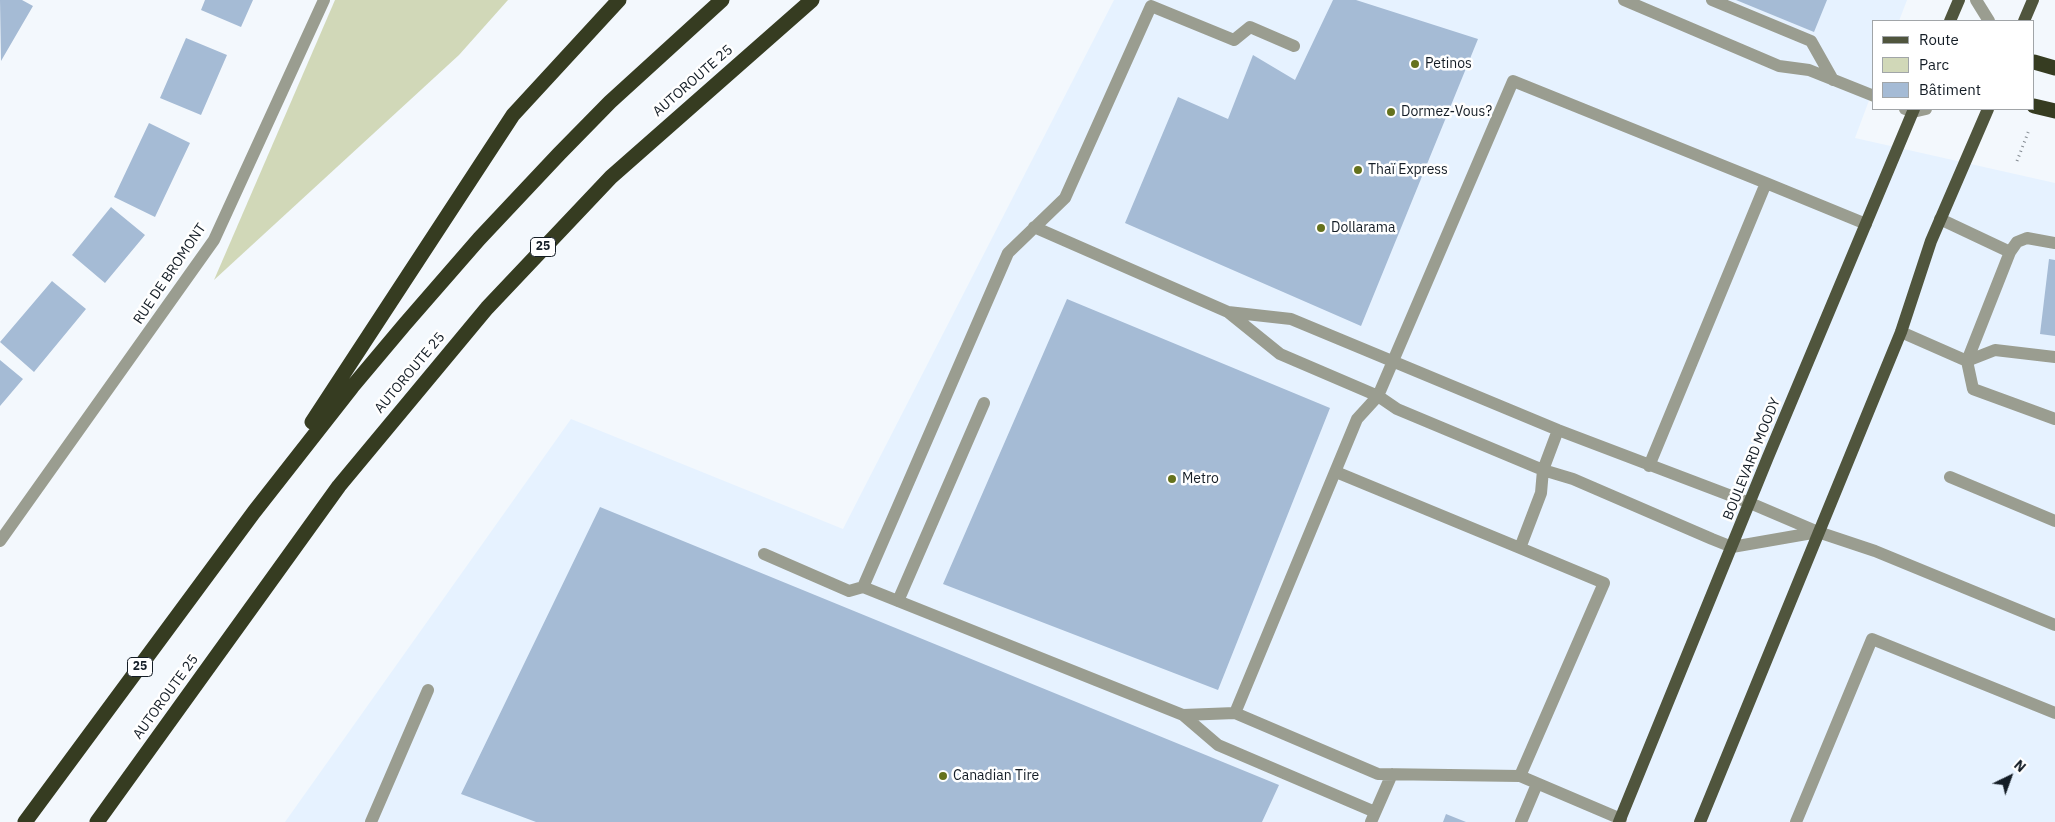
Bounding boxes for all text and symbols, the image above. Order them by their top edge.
legend [1872,20,2035,110]
text: Route [1919,30,1959,49]
street label: AUTOROUTE 25 [650,42,736,120]
text: Parc [1919,55,1949,74]
place label: Petinos [1425,56,1472,72]
marker: Petinos [1409,58,1421,70]
text: Bâtiment [1919,80,1981,99]
place label: Dormez-Vous? [1401,104,1492,120]
marker: Dormez-Vous? [1385,106,1397,118]
place label: Thaï Express [1368,162,1448,178]
marker: Thaï Express [1352,164,1364,176]
place label: Dollarama [1331,220,1396,236]
street label: RUE DE BROMONT [130,221,210,327]
marker: Dollarama [1315,222,1327,234]
road number: 25 [530,238,556,256]
street label: AUTOROUTE 25 [371,329,449,417]
street label: BOULEVARD MOODY [1720,395,1784,523]
place label: Metro [1182,471,1219,487]
marker: Metro [1166,473,1178,485]
street label: AUTOROUTE 25 [130,651,202,743]
road number: 25 [128,658,152,676]
north arrow [1985,752,2035,802]
text: N [2010,756,2030,776]
place label: Canadian Tire [953,768,1039,784]
marker: Canadian Tire [937,770,949,782]

